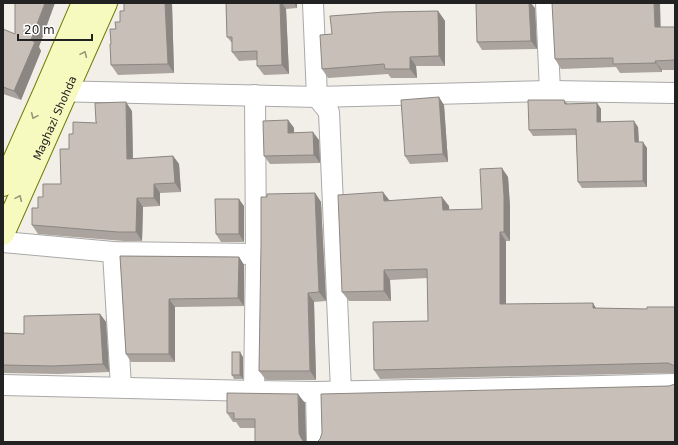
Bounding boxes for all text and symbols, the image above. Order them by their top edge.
scale bar [18,16,92,42]
text: 20 m [24,23,55,37]
one-way arrow [79,50,87,57]
street label: Maghazi Shohda [30,74,79,162]
one-way arrow [31,111,39,119]
one-way arrow [14,195,22,202]

